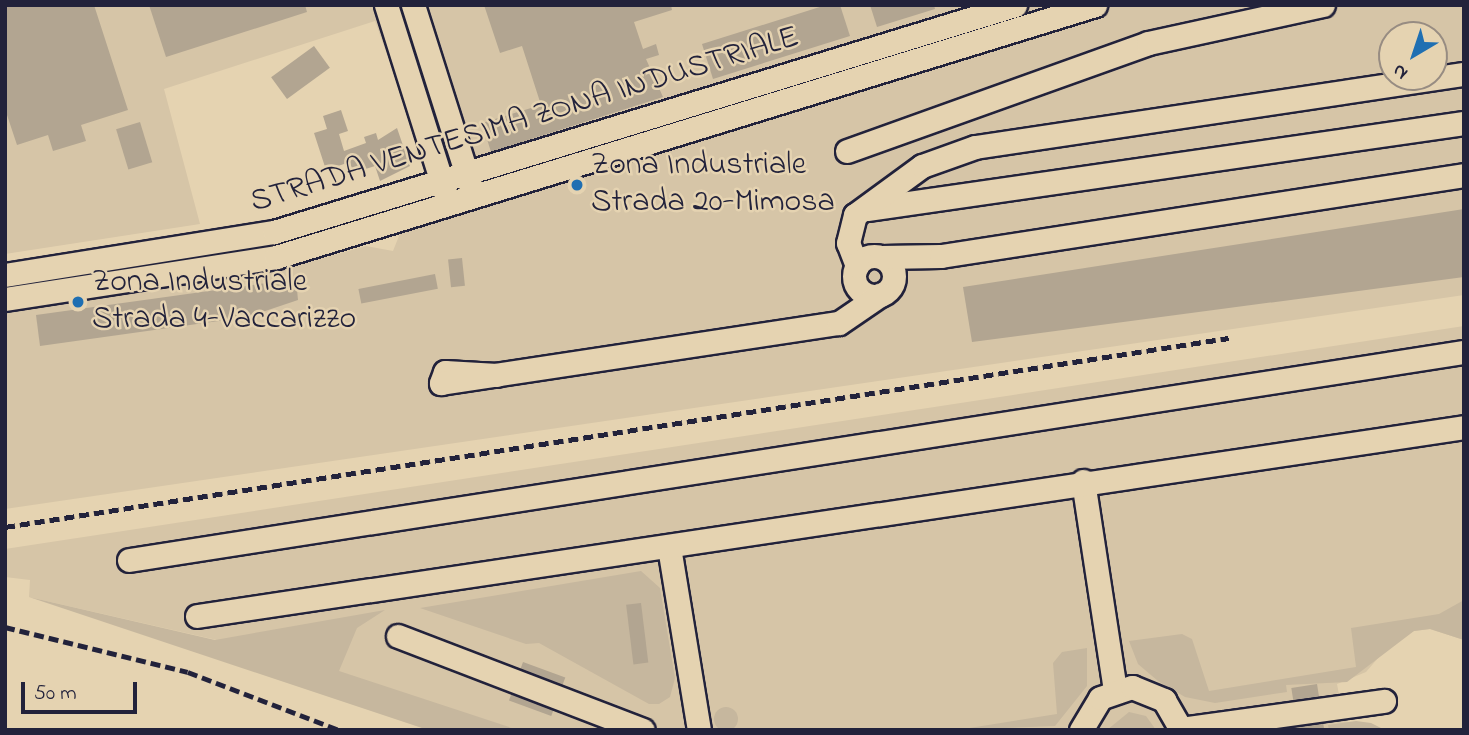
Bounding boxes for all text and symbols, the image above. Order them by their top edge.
street label: STRADA VENTESIMA ZONA INDUSTRIALE [246,19,804,223]
north arrow [1378,21,1448,91]
text: N [1387,57,1414,86]
place label: Zona Industriale Strada 20-Mimosa [591,148,835,223]
marker: Zona Industriale Strada 20-Mimosa [569,177,585,193]
place label: Zona Industriale Strada 4-Vaccarizzo [92,265,356,340]
marker: Zona Industriale Strada 4-Vaccarizzo [70,294,86,310]
scale bar [24,668,140,712]
text: 50 m [34,679,77,709]

